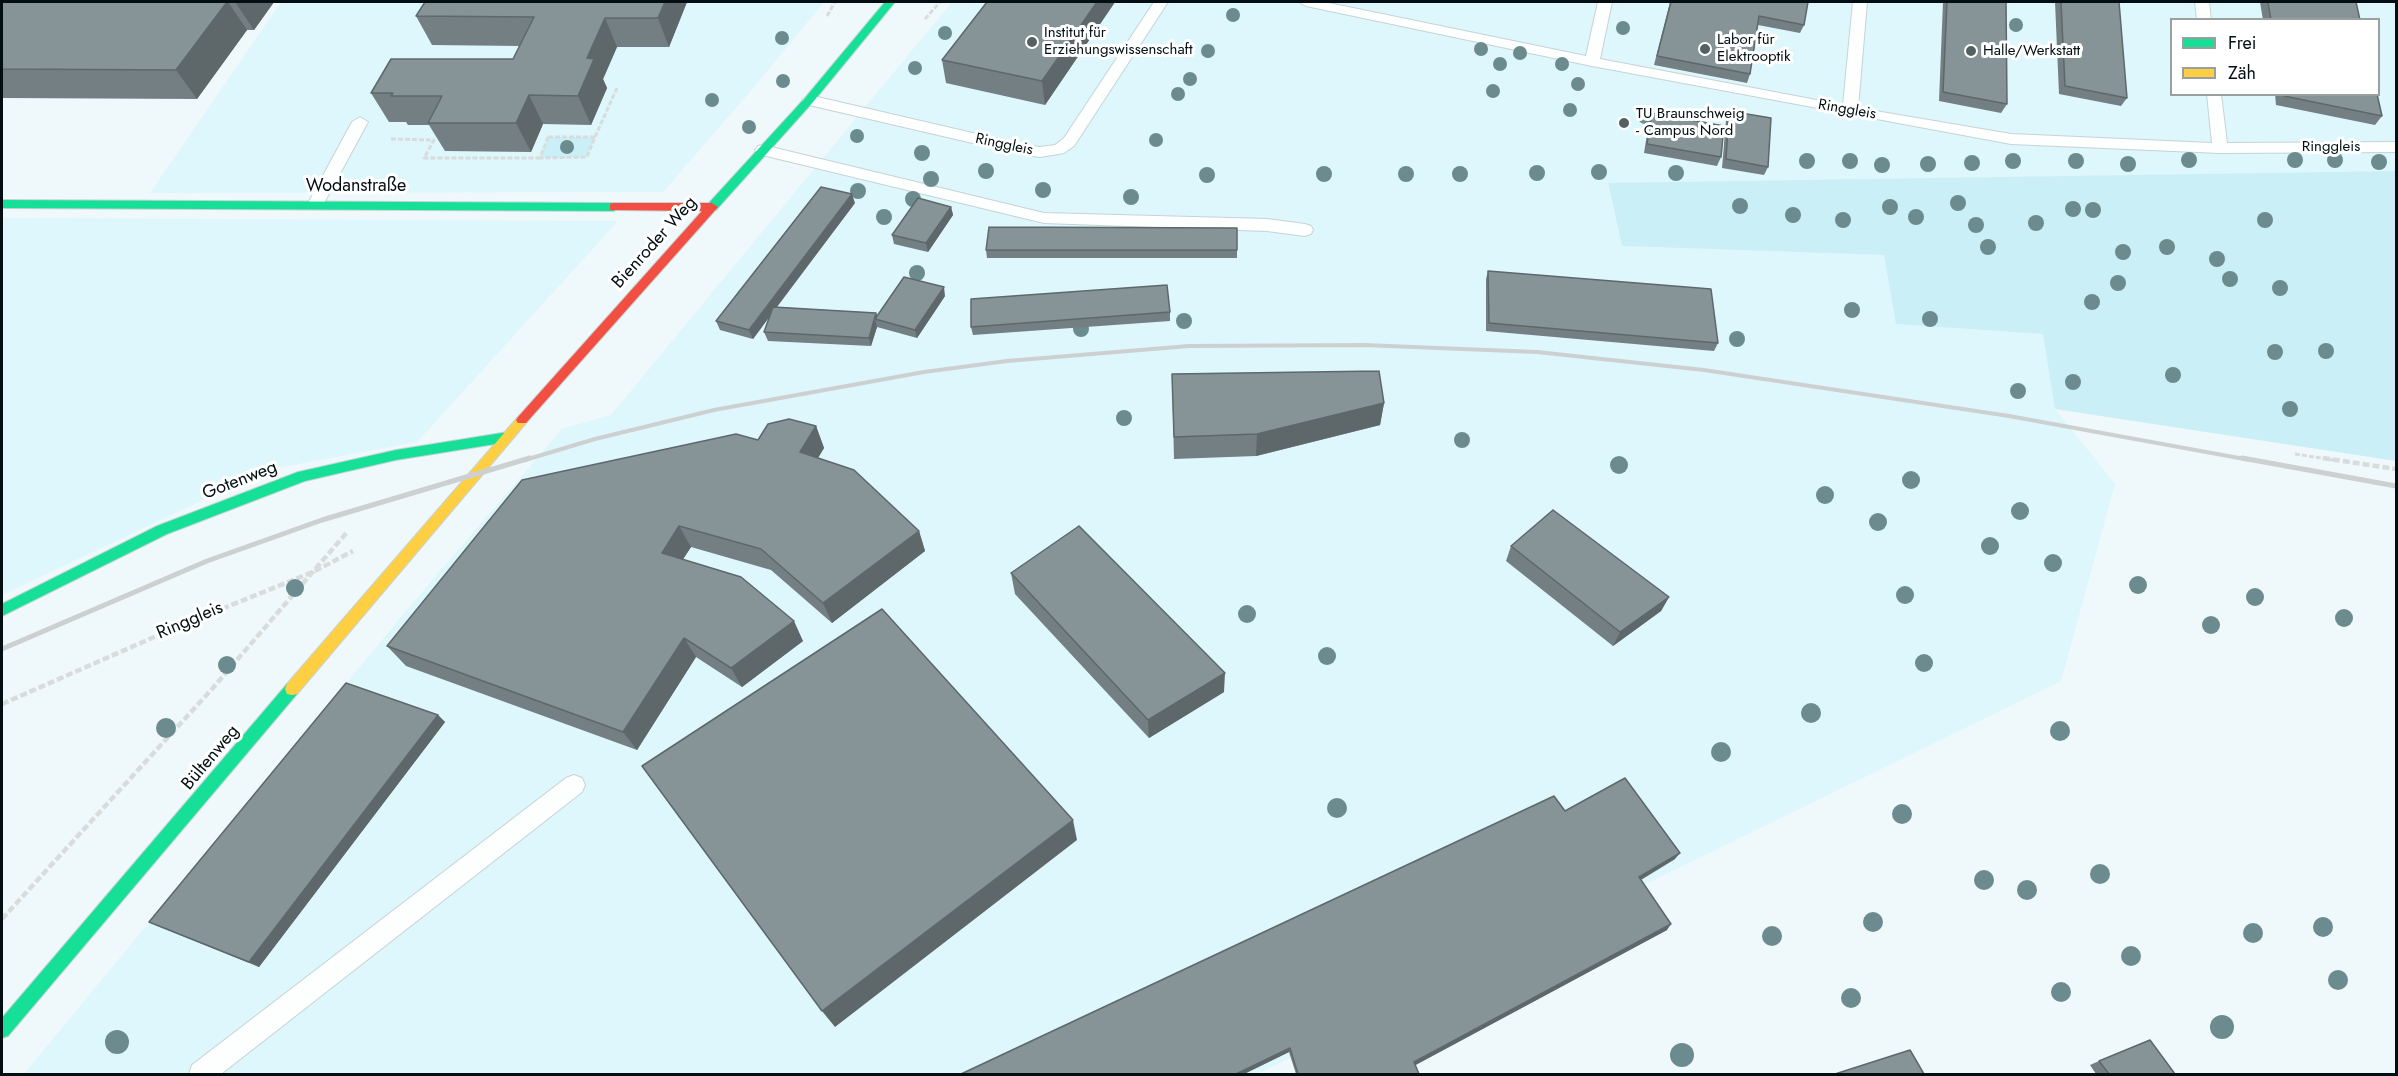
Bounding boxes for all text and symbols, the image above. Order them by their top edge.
legend [2170,18,2380,96]
place label: Institut für Erziehungswissenschaft [1044,24,1192,59]
text: Frei [2228,30,2257,56]
place label: Labor für Elektrooptik [1717,31,1791,66]
marker: Institut für Erziehungswissenschaft [1025,35,1039,49]
marker: Labor für Elektrooptik [1698,42,1712,56]
place label: Halle/Werkstatt [1983,42,2080,60]
marker: Halle/Werkstatt [1964,44,1978,58]
text: Zäh [2228,60,2256,86]
street label: Ringgleis [1817,96,1877,124]
place label: TU Braunschweig - Campus Nord [1636,105,1745,140]
marker: TU Braunschweig - Campus Nord [1617,116,1631,130]
street label: Ringgleis [974,130,1034,160]
street label: Ringgleis [2302,138,2360,156]
street label: Wodanstraße [306,176,406,198]
street label: Bienroder Weg [608,193,702,293]
street label: Gotenweg [200,457,280,505]
street label: Ringgleis [154,597,226,645]
street label: Bültenweg [178,721,244,795]

